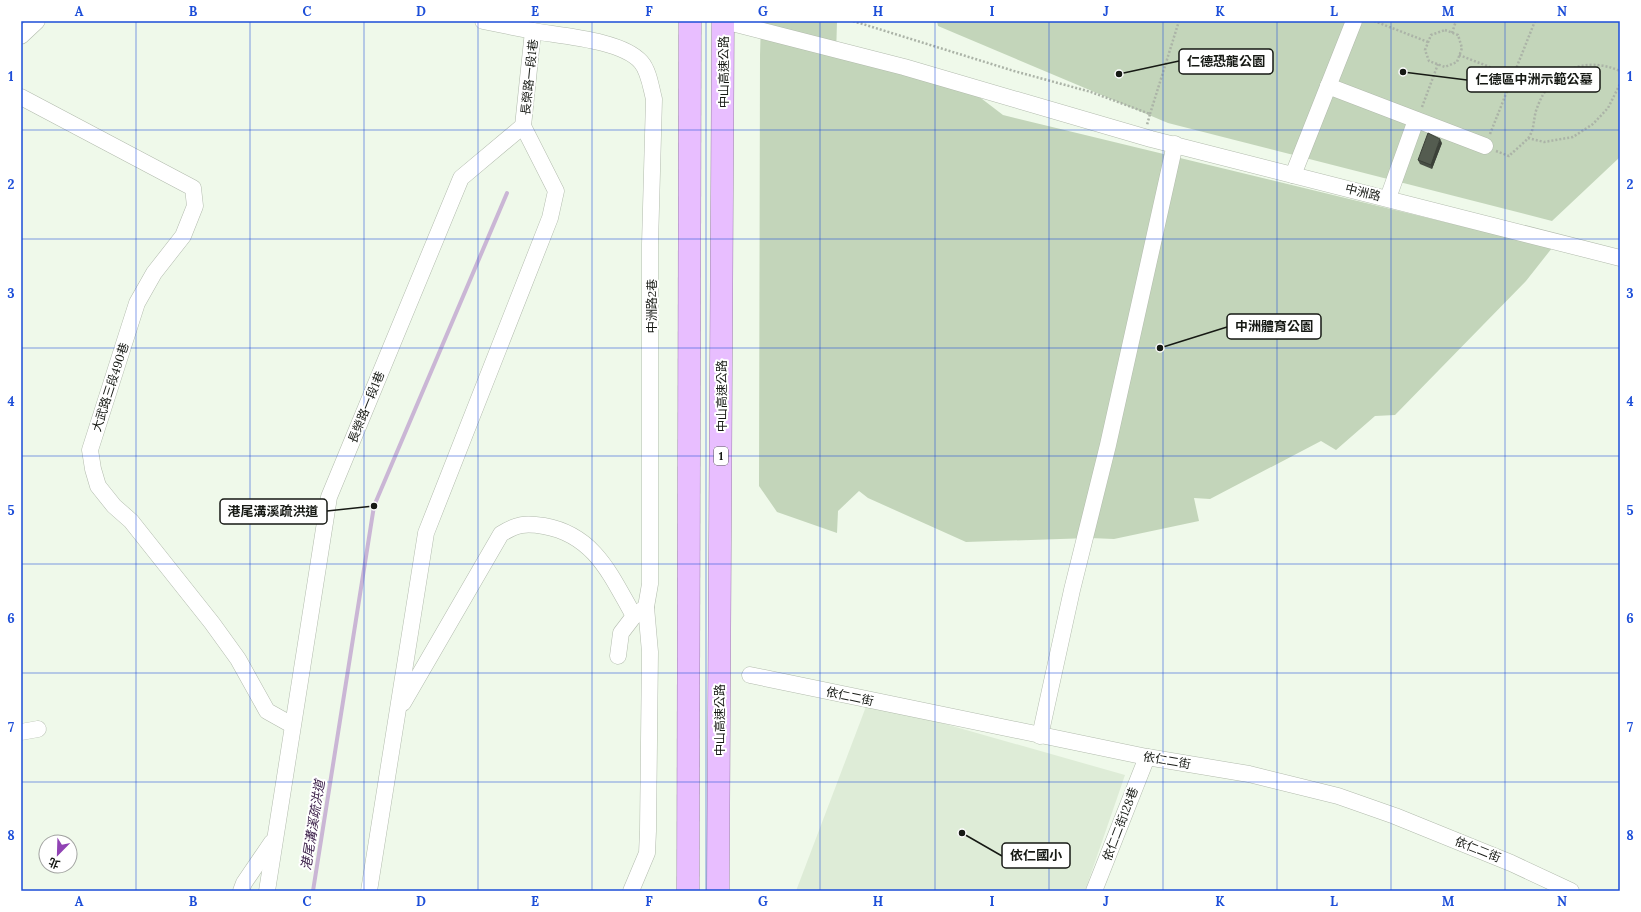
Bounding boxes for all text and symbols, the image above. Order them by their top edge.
text: A [75,3,84,20]
text: B [189,3,198,20]
text: C [303,3,312,20]
text: D [416,3,426,20]
text: E [531,3,539,20]
text: F [645,3,653,20]
text: G [758,3,768,20]
text: H [873,3,883,20]
text: I [989,3,995,20]
text: J [1103,3,1109,20]
text: K [1215,3,1225,20]
text: L [1330,3,1338,20]
text: M [1442,3,1455,20]
text: N [1557,3,1567,20]
street label: 中山高速公路 [716,36,731,108]
street label: 長榮路一段1巷 [518,38,540,116]
callout: 仁德恐龍公園 [1179,49,1273,74]
text: 仁德恐龍公園 [1187,53,1265,70]
callout: 仁德區中洲示範公墓 [1467,67,1600,92]
text: 1 [8,68,14,85]
text: 1 [1627,68,1633,85]
text: 仁德區中洲示範公墓 [1475,71,1593,88]
text: 2 [8,176,15,193]
text: 2 [1627,176,1634,193]
street label: 中洲路 [1344,180,1382,204]
street label: 中洲路2巷 [644,279,659,333]
text: 3 [7,285,15,302]
text: 3 [1626,285,1634,302]
callout: 中洲體育公園 [1227,314,1321,339]
text: 中洲體育公園 [1235,318,1313,335]
street label: 大武路三段490巷 [89,341,131,433]
street label: 中山高速公路 [714,360,729,432]
street label: 長榮路一段1巷 [345,369,387,445]
text: 4 [7,393,15,410]
text: 4 [1626,393,1634,410]
road number: 1 [714,447,728,465]
callout: 港尾溝溪疏洪道 [220,499,327,524]
text: 5 [7,502,15,519]
text: 5 [1626,502,1634,519]
text: 港尾溝溪疏洪道 [227,503,319,520]
text: 6 [7,610,15,627]
text: 6 [1626,610,1634,627]
street label: 中山高速公路 [712,684,727,756]
street label: 依仁二街 [825,684,875,708]
text: 7 [8,719,14,736]
text: 7 [1627,719,1633,736]
street label: 依仁二街 [1142,748,1192,772]
water label: 港尾溝溪疏洪道 [297,777,329,871]
street label: 依仁二街128巷 [1099,785,1141,863]
text: 8 [7,827,15,844]
text: 8 [1626,827,1634,844]
street label: 依仁二街 [1453,833,1503,865]
north arrow [38,834,78,874]
callout: 依仁國小 [1002,843,1070,868]
text: 依仁國小 [1010,847,1063,864]
text: 北 [46,855,62,872]
text: A [75,893,84,910]
text: B [189,893,198,910]
text: C [303,893,312,910]
text: D [416,893,426,910]
text: E [531,893,539,910]
text: F [645,893,653,910]
text: G [758,893,768,910]
text: H [873,893,883,910]
text: I [989,893,995,910]
text: J [1103,893,1109,910]
text: K [1215,893,1225,910]
text: L [1330,893,1338,910]
text: M [1442,893,1455,910]
text: N [1557,893,1567,910]

